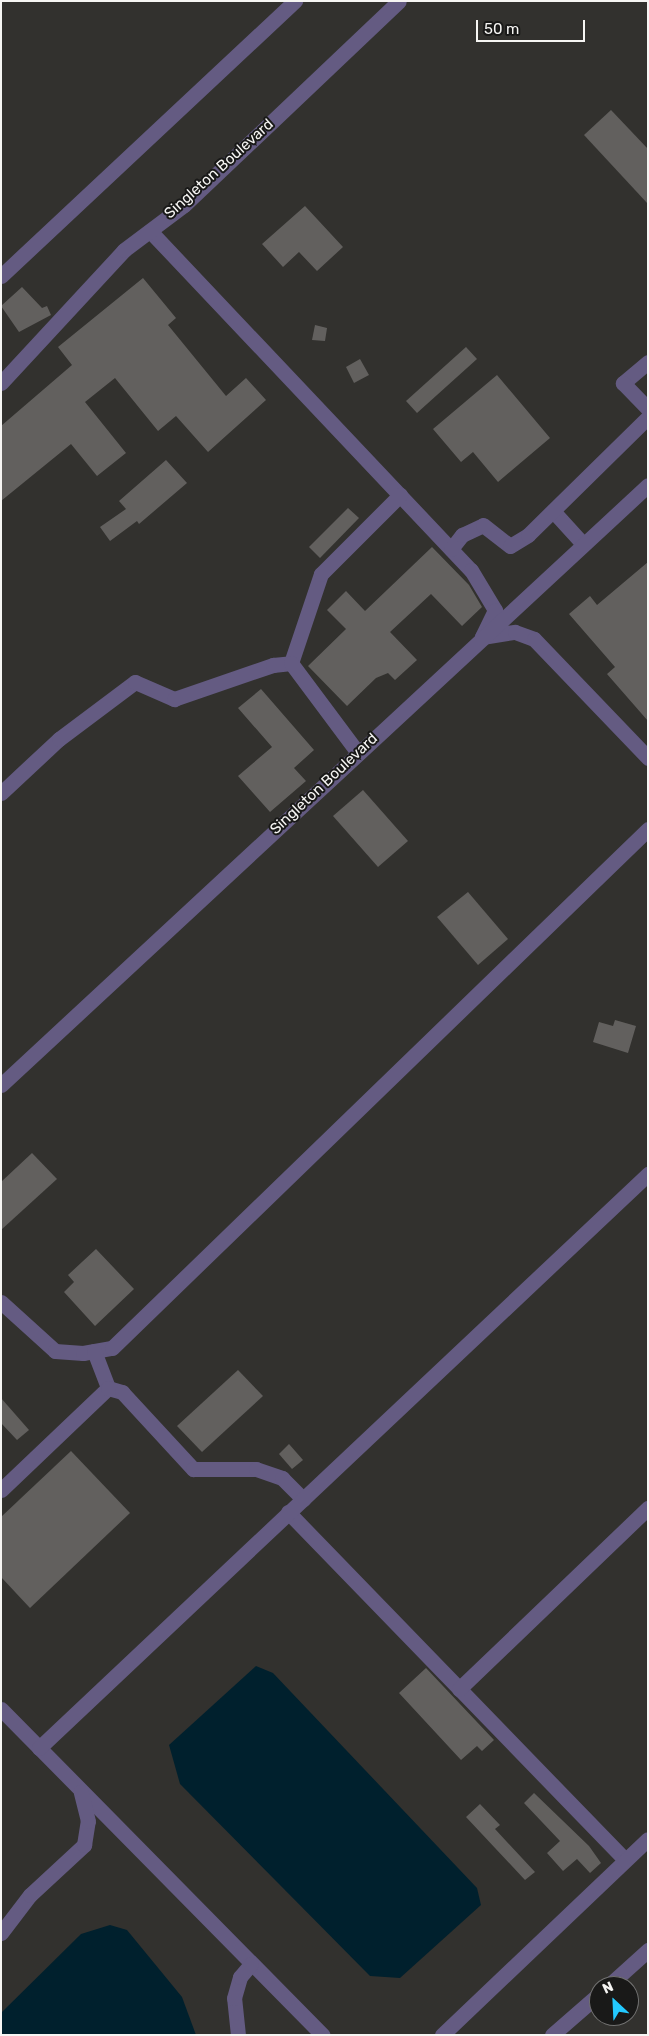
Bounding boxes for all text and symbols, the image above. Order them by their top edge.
scale bar [479,10,588,42]
text: 50 m [484,20,519,38]
street label: Singleton Boulevard [161,115,277,223]
street label: Singleton Boulevard [267,730,381,838]
north arrow [589,1976,639,2026]
text: N [600,1978,616,1998]

